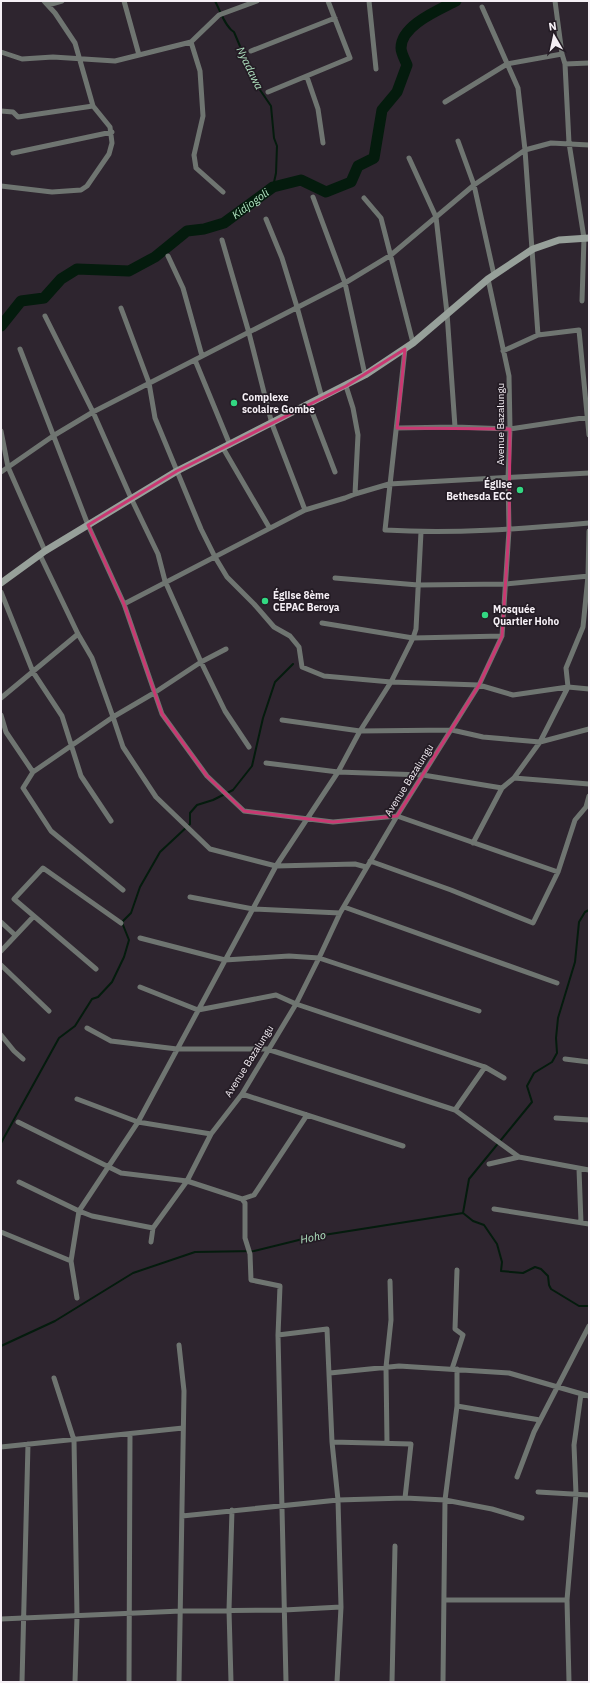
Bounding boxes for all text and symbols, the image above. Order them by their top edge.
north arrow [534,16,574,56]
text: N [547,19,557,34]
water label: Nyadawa [234,44,266,92]
water label: Kidjogoli [229,185,272,222]
street label: Avenue Bazalungu [494,383,507,465]
place label: Complexe scolaire Gombe [242,391,315,416]
marker: Complexe scolaire Gombe [229,398,239,408]
place label: Église Bethesda ECC [446,476,512,503]
marker: Église Bethesda ECC [515,485,525,495]
place label: Église 8ème CEPAC Beroya [273,587,340,614]
marker: Église 8ème CEPAC Beroya [260,596,270,606]
place label: Mosquée Quartier Hoho [493,603,559,628]
marker: Mosquée Quartier Hoho [480,610,490,620]
street label: Avenue Bazalungu [382,742,436,818]
street label: Avenue Bazalungu [222,1023,276,1099]
water label: Hoho [299,1228,327,1246]

